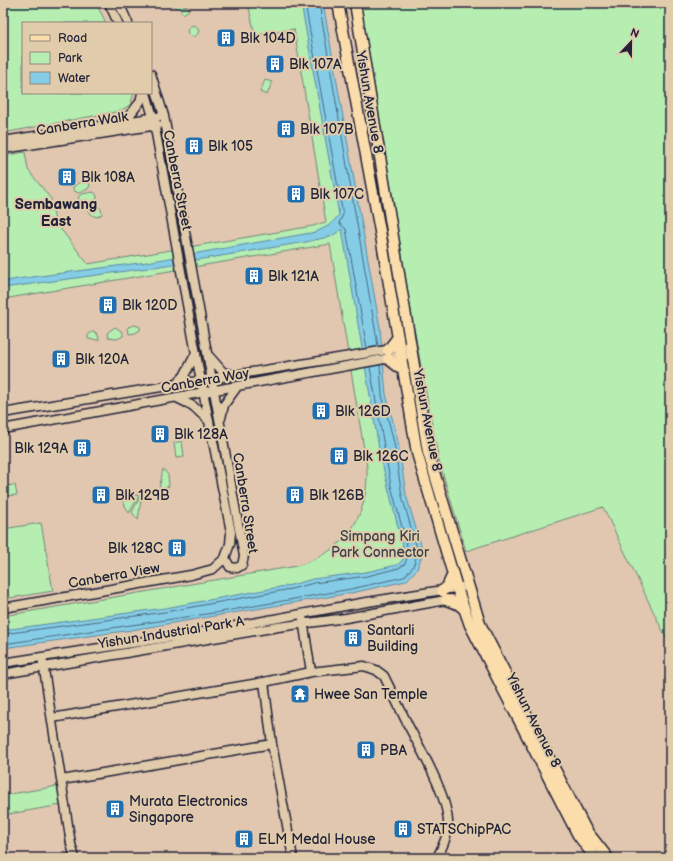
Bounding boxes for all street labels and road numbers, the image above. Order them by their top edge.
street label: Yishun Avenue 8 [352,48,387,155]
street label: Canberra Walk [35,108,129,139]
street label: Canberra Street [159,129,196,232]
street label: Canberra Way [160,364,251,397]
street label: Yishun Avenue 8 [409,367,446,473]
street label: Canberra Street [229,451,262,555]
street label: Canberra View [67,559,162,592]
street label: Yishun Industrial Park A [96,612,246,653]
street label: Yishun Avenue 8 [502,669,565,770]

